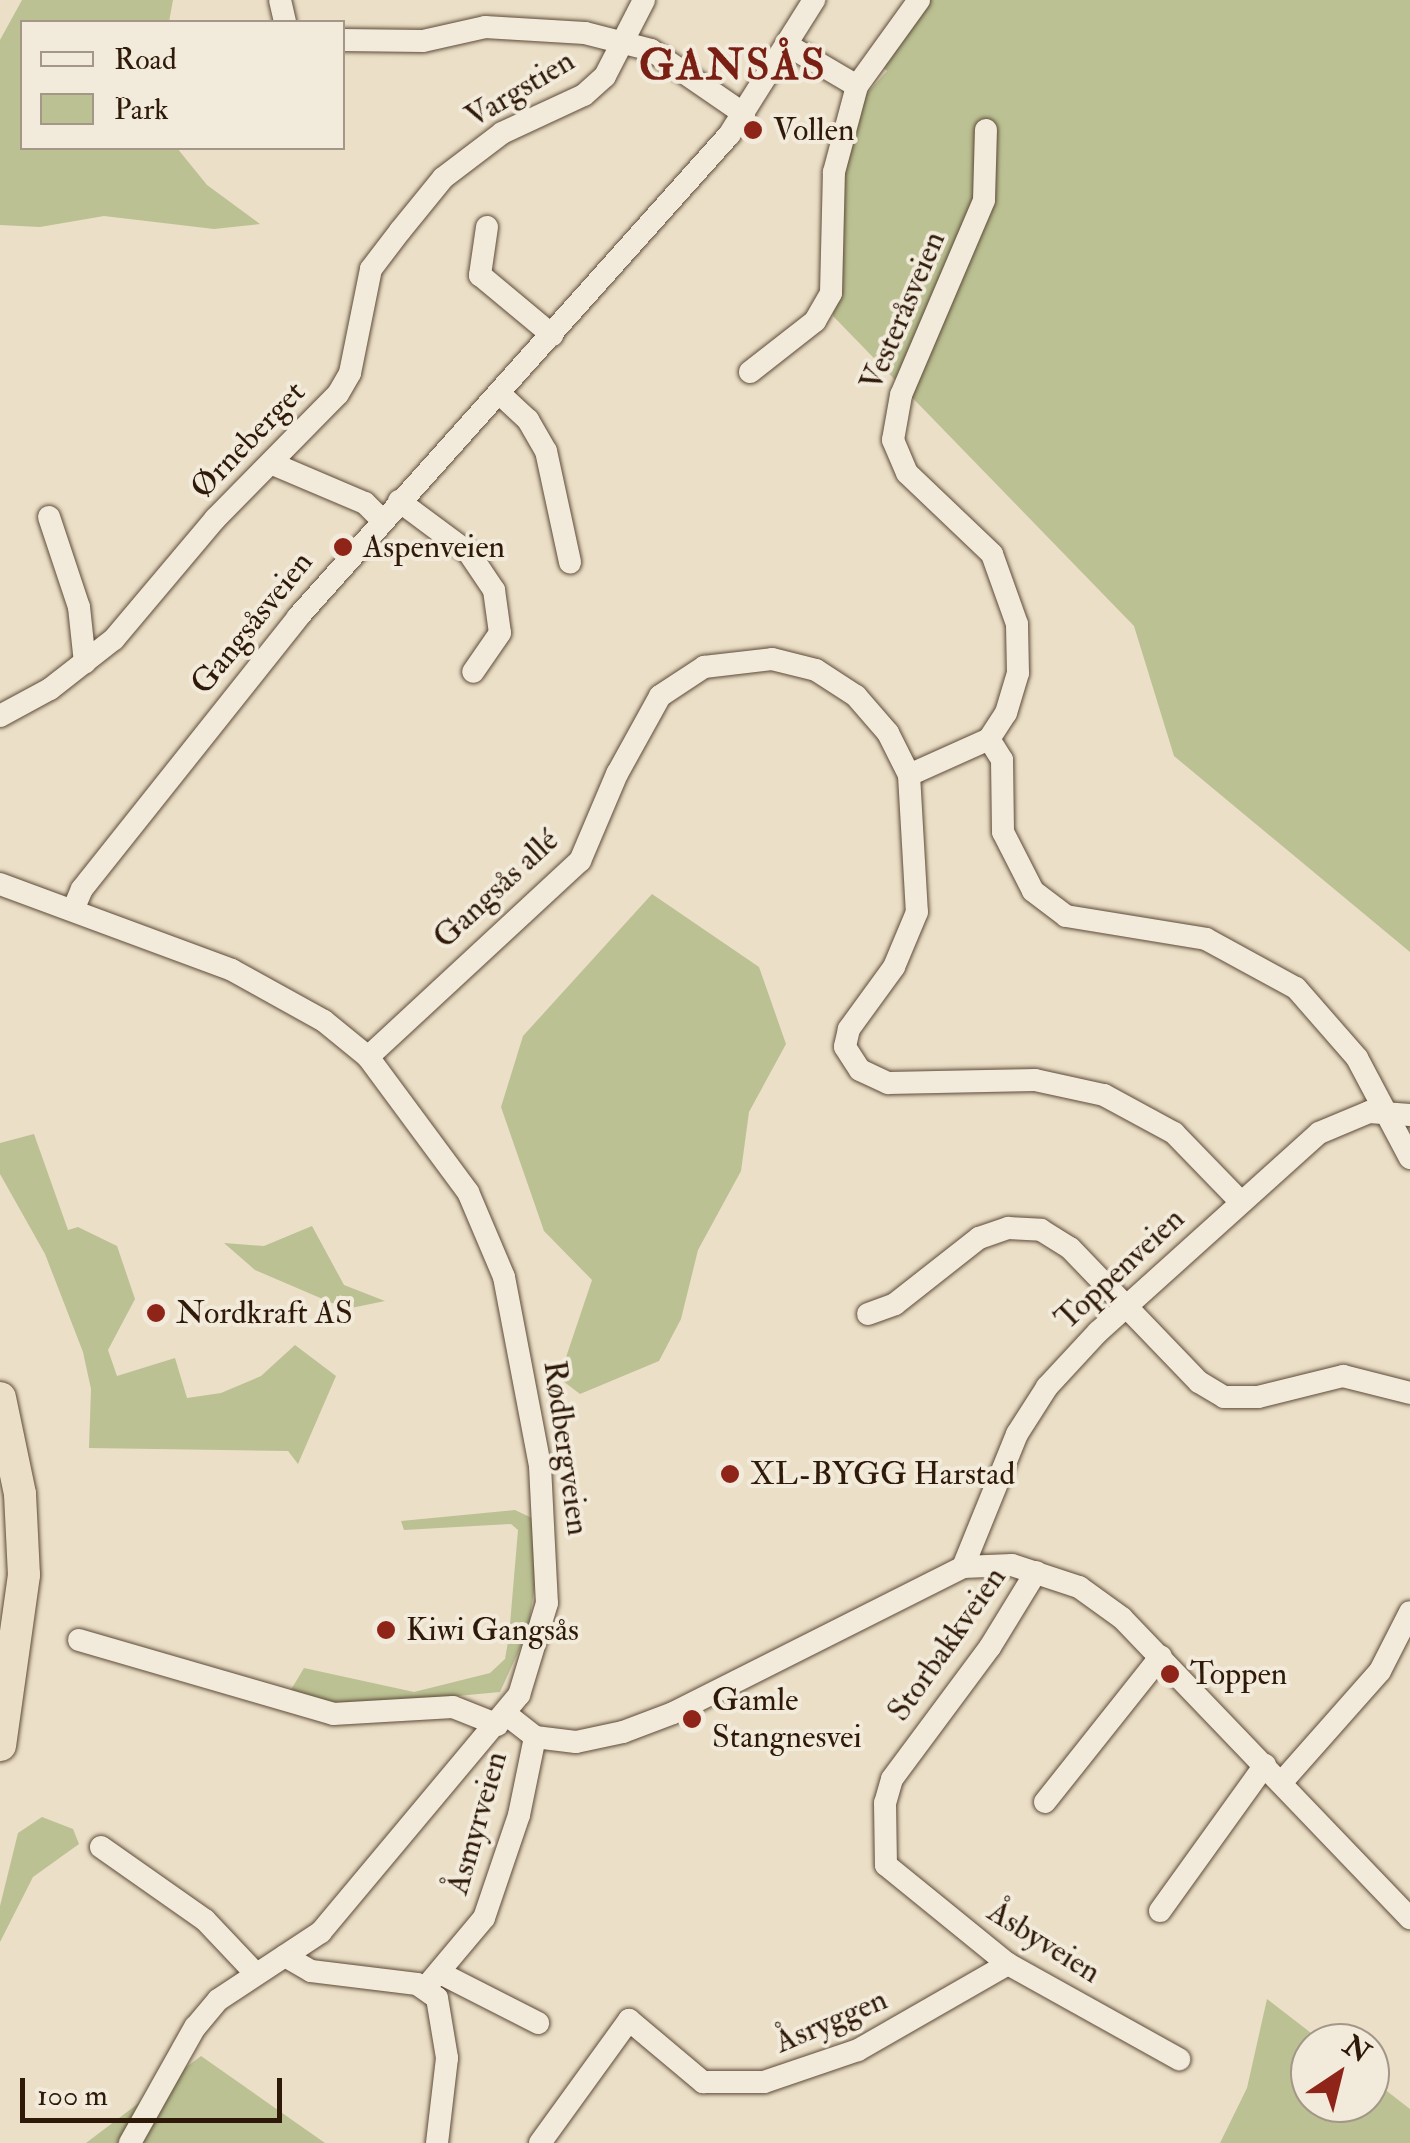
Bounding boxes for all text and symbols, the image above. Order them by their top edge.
legend [20,20,345,150]
text: Road [114,41,177,78]
district label: GANSÅS [639,41,827,91]
street label: Vargstien [459,42,581,136]
text: Park [114,91,169,128]
place label: Vollen [773,111,854,149]
marker: Vollen [742,119,764,141]
street label: Vesteråsveien [852,226,954,396]
street label: Ørneberget [183,373,313,507]
place label: Aspenveien [363,528,505,566]
marker: Aspenveien [332,536,354,558]
street label: Gangsåsveien [183,544,321,702]
street label: Gangsås allé [426,821,566,957]
street label: Toppenveien [1048,1200,1192,1338]
place label: Nordkraft AS [176,1294,353,1332]
marker: Nordkraft AS [145,1302,167,1324]
street label: Rødbergveien [535,1358,597,1538]
place label: XL-BYGG Harstad [750,1455,1015,1493]
marker: XL-BYGG Harstad [719,1463,741,1485]
street label: Storbakkveien [880,1559,1014,1729]
place label: Kiwi Gangsås [406,1611,579,1649]
marker: Kiwi Gangsås [375,1619,397,1641]
place label: Toppen [1190,1655,1287,1693]
marker: Toppen [1159,1663,1181,1685]
place label: Gamle Stangnesvei [712,1682,862,1757]
marker: Gamle Stangnesvei [681,1708,703,1730]
street label: Åsmyrveien [438,1747,516,1899]
street label: Åsbyveien [980,1892,1108,1992]
street label: Åsryggen [769,1980,893,2062]
north arrow [1290,2023,1390,2123]
text: N [1336,2028,1377,2071]
scale bar [25,2058,288,2120]
text: 100 m [37,2077,108,2114]

